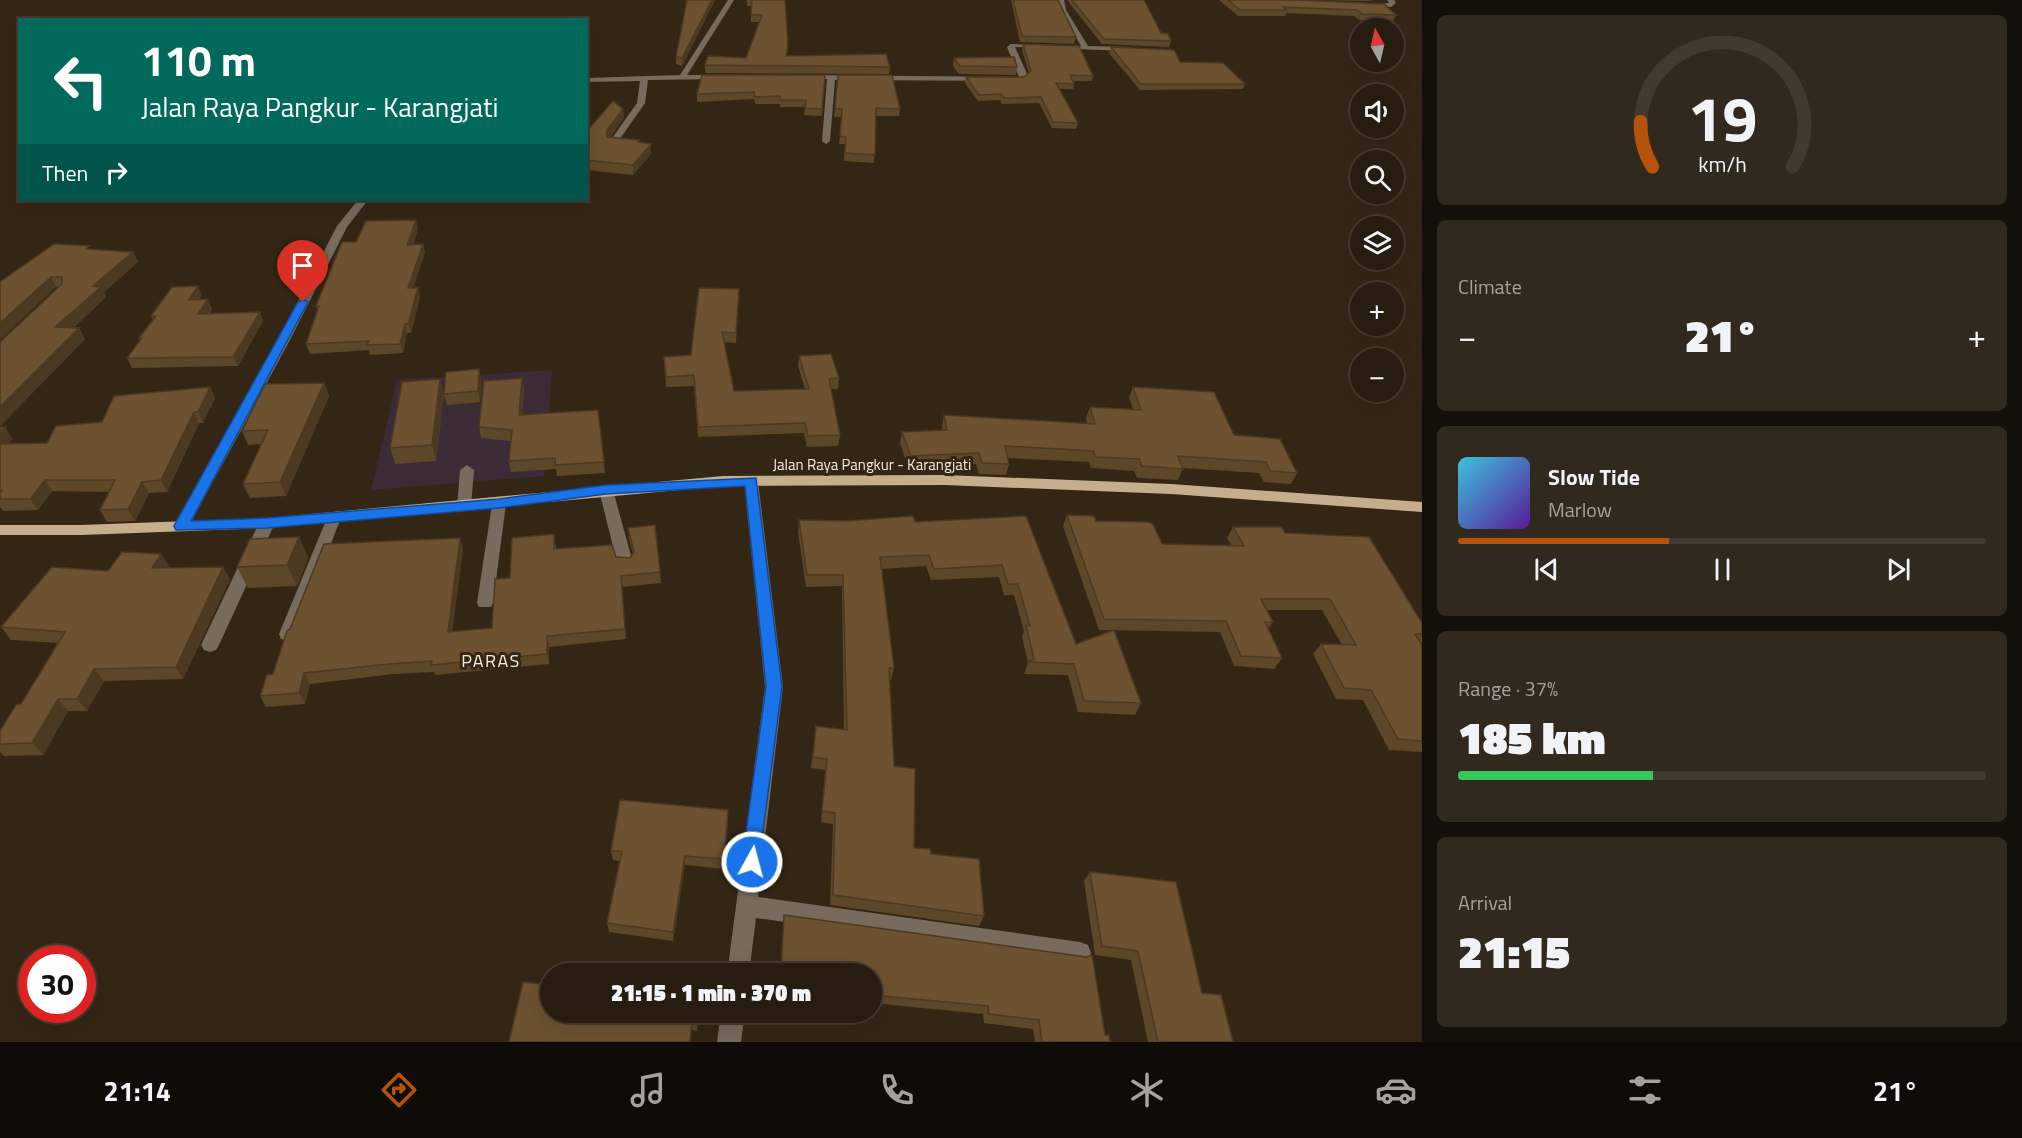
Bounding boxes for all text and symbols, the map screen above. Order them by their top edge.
north arrow [1350,18,1404,72]
map controls [1350,18,1404,402]
text: 110 m [141,28,256,92]
icon: left [42,42,120,120]
text: 19 [1687,70,1757,165]
button: sound [1350,84,1404,138]
text: Jalan Raya Pangkur - Karangjati [141,86,498,127]
text: km/h [1698,149,1746,181]
button: search [1350,150,1404,204]
text: Then [42,156,88,190]
icon: right [100,156,133,189]
button: layers [1350,216,1404,270]
pin [277,240,328,302]
icon: arrive [286,249,319,282]
text: Climate [1458,271,1522,302]
button: + [1350,282,1404,336]
text: 21° [1685,301,1759,369]
text: − [1458,311,1476,361]
text: + [1968,311,1986,361]
button: − [1350,348,1404,402]
street label: Jalan Raya Pangkur - Karangjati [773,453,971,476]
text: Slow Tide [1548,460,1640,494]
text: Marlow [1548,494,1612,525]
icon: previous [1530,553,1563,586]
icon: pause [1706,553,1739,586]
icon: next [1882,553,1915,586]
district label: PARAS [461,647,521,674]
text: Range · 37% [1458,673,1558,704]
text: 185 km [1458,703,1606,771]
position arrow [720,830,784,894]
text: Arrival [1458,887,1512,918]
text: 21:15 [1458,917,1570,985]
speed limit sign: 30 [18,945,96,1023]
text: 21:15 · 1 min · 370 m [611,976,811,1010]
icon: directions [378,1069,420,1111]
icon: music [627,1069,669,1111]
icon: phone [876,1069,918,1111]
icon: climate [1126,1069,1168,1111]
icon: car [1375,1069,1417,1111]
icon: filters [1624,1069,1666,1111]
text: 21:14 [104,1070,171,1111]
text: 21° [1873,1070,1918,1111]

